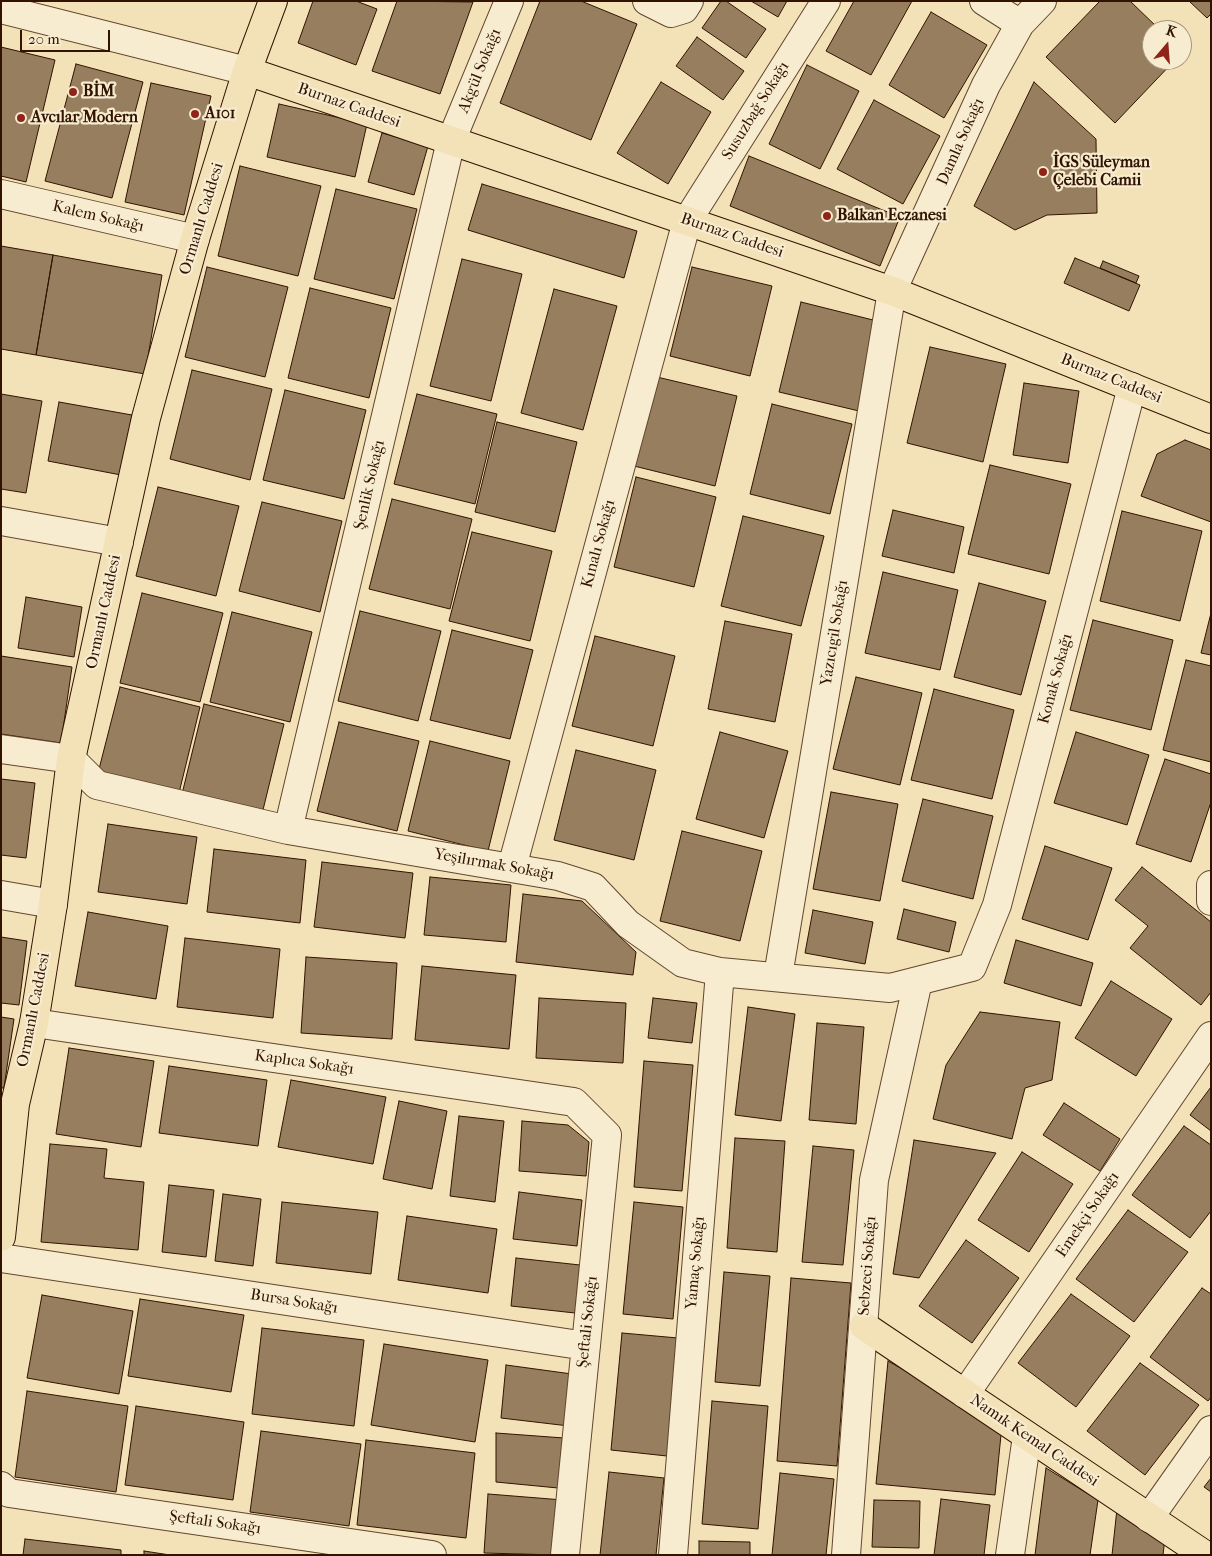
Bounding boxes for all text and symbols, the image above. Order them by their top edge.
scale bar [22,20,112,52]
north arrow [1142,20,1192,70]
text: K [1164,22,1179,41]
street label: Akgül Sokağı [454,26,506,116]
text: 20 m [28,30,60,48]
street label: Susuzbağ Sokağı [718,58,794,164]
street label: Burnaz Caddesi [295,79,403,133]
place label: BİM [83,82,114,102]
marker: BİM [67,86,79,98]
street label: Damla Sokağı [933,95,989,189]
place label: A101 [205,104,235,124]
place label: Avcılar Modern [31,108,138,128]
marker: A101 [189,108,201,120]
marker: Avcılar Modern [15,112,27,124]
place label: İGS Süleyman Çelebi Camii [1053,153,1150,191]
street label: Ormanlı Caddesi [176,161,228,277]
marker: İGS Süleyman Çelebi Camii [1037,166,1049,178]
street label: Kalem Sokağı [50,197,146,237]
place label: Balkan Eczanesi [837,206,947,226]
street label: Burnaz Caddesi [678,209,786,263]
marker: Balkan Eczanesi [821,210,833,222]
street label: Burnaz Caddesi [1058,350,1164,408]
street label: Şenlik Sokağı [350,438,390,532]
street label: Kınalı Sokağı [578,498,620,590]
street label: Ormanlı Caddesi [83,553,125,671]
street label: Yazıcıgil Sokağı [817,579,853,687]
street label: Konak Sokağı [1035,632,1077,726]
street label: Yeşilırmak Sokağı [433,845,555,885]
street label: Ormanlı Caddesi [13,951,55,1069]
street label: Kaplıca Sokağı [253,1047,355,1079]
street label: Emekçi Sokağı [1052,1168,1124,1262]
street label: Yamaç Sokağı [682,1216,710,1310]
street label: Sebzeci Sokağı [855,1216,881,1316]
street label: Şeftali Sokağı [574,1275,602,1369]
street label: Bursa Sokağı [249,1286,339,1318]
street label: Namık Kemal Caddesi [966,1391,1102,1491]
street label: Şeftali Sokağı [168,1507,262,1539]

